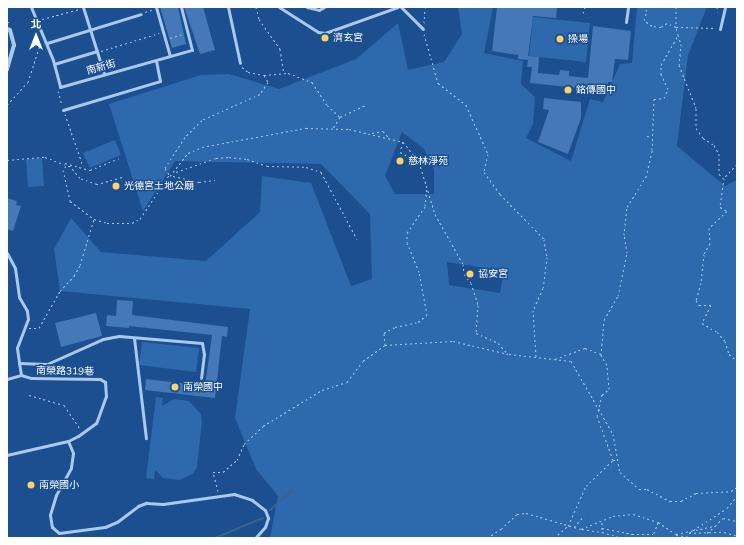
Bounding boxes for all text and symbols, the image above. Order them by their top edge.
north arrow [16,16,56,56]
text: 北 [31,17,42,31]
place label: 濟玄宮 [333,32,363,44]
marker: 濟玄宮 [320,33,330,43]
place label: 操場 [568,33,588,45]
marker: 操場 [555,34,565,44]
street label: 南新街 [85,57,117,77]
place label: 銘傳國中 [576,84,616,96]
marker: 銘傳國中 [563,85,573,95]
place label: 慈林淨苑 [408,155,448,167]
marker: 慈林淨苑 [395,156,405,166]
place label: 光德宮土地公廟 [124,180,194,192]
marker: 光德宮土地公廟 [111,181,121,191]
place label: 協安宮 [478,268,508,280]
marker: 協安宮 [465,269,475,279]
street label: 南榮路319巷 [36,364,94,378]
place label: 南榮國中 [183,381,223,393]
marker: 南榮國中 [170,382,180,392]
place label: 南榮國小 [39,479,79,491]
marker: 南榮國小 [26,480,36,490]

